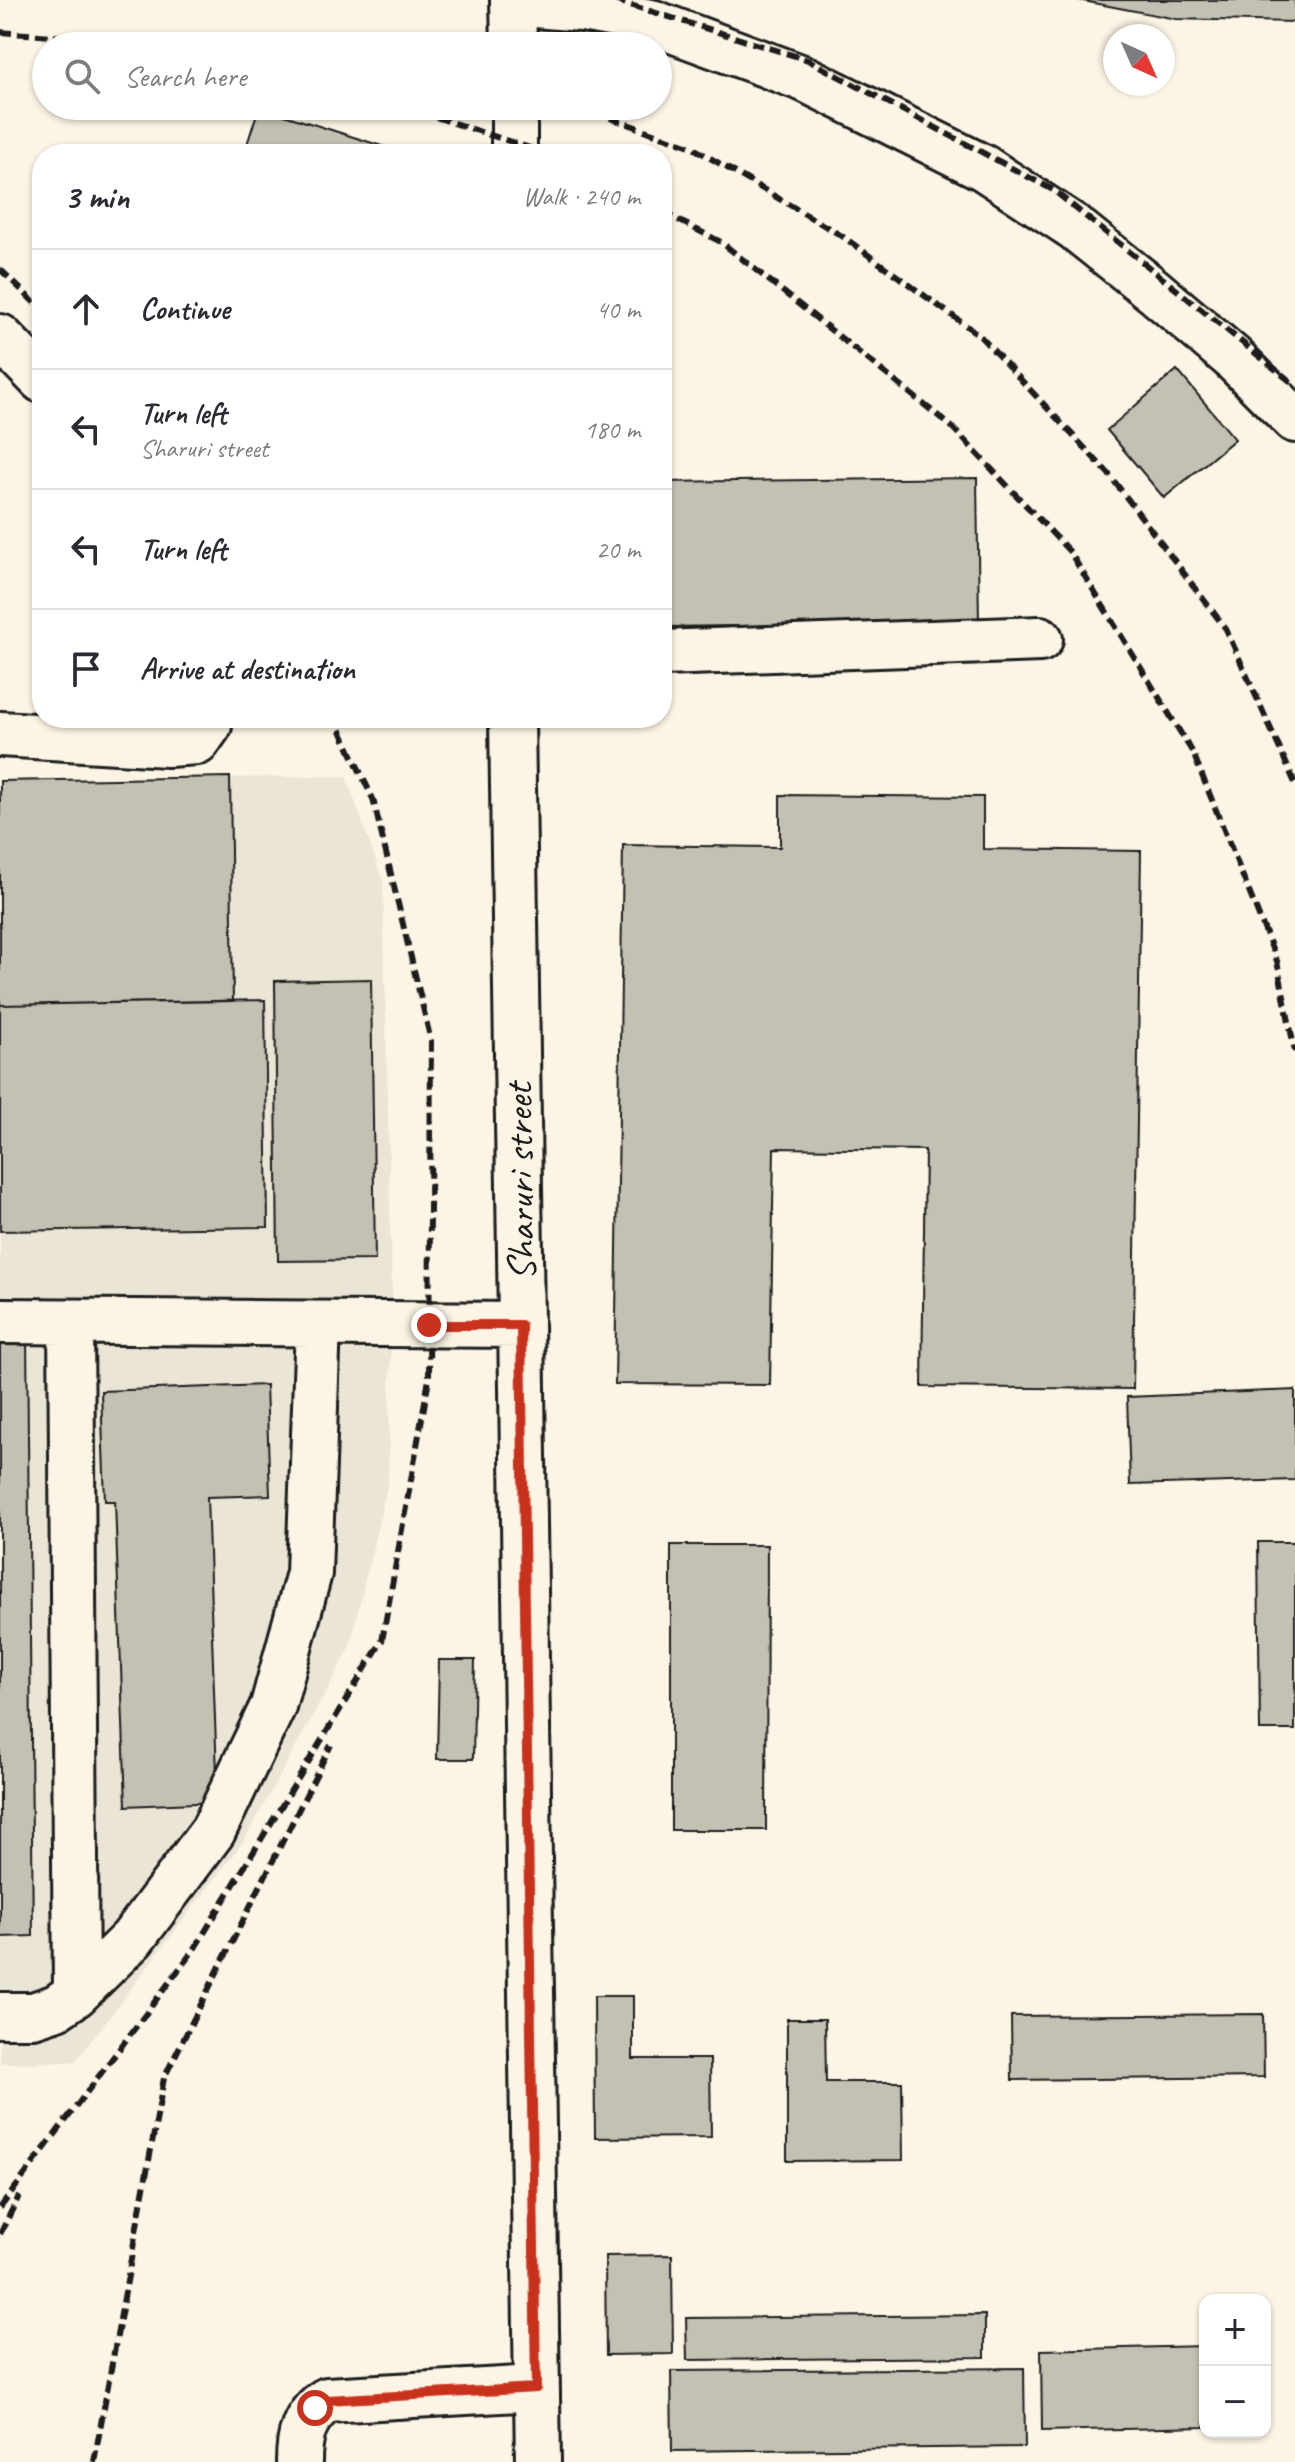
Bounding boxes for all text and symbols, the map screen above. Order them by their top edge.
north arrow [1103,24,1175,96]
search box [32,32,672,120]
icon: search [60,54,104,98]
text: Search here [124,57,246,95]
text: 3 min [64,175,129,218]
text: Walk · 240 m [523,180,640,213]
icon: ahead [64,287,108,331]
text: Continue [140,290,230,328]
text: 40 m [596,293,640,326]
text: Turn left [140,394,227,432]
icon: left [64,407,108,451]
text: 180 m [584,413,640,446]
text: Sharuri street [140,432,268,465]
icon: left [64,527,108,571]
text: Turn left [140,530,227,568]
text: 20 m [596,533,640,566]
icon: arrive [64,647,108,691]
text: Arrive at destination [140,650,355,688]
street label: Sharuri street [493,1079,547,1281]
route end [411,1307,447,1343]
map controls [1199,2294,1271,2438]
button: + [1199,2294,1271,2366]
button: − [1199,2366,1271,2438]
route start [297,2390,333,2426]

